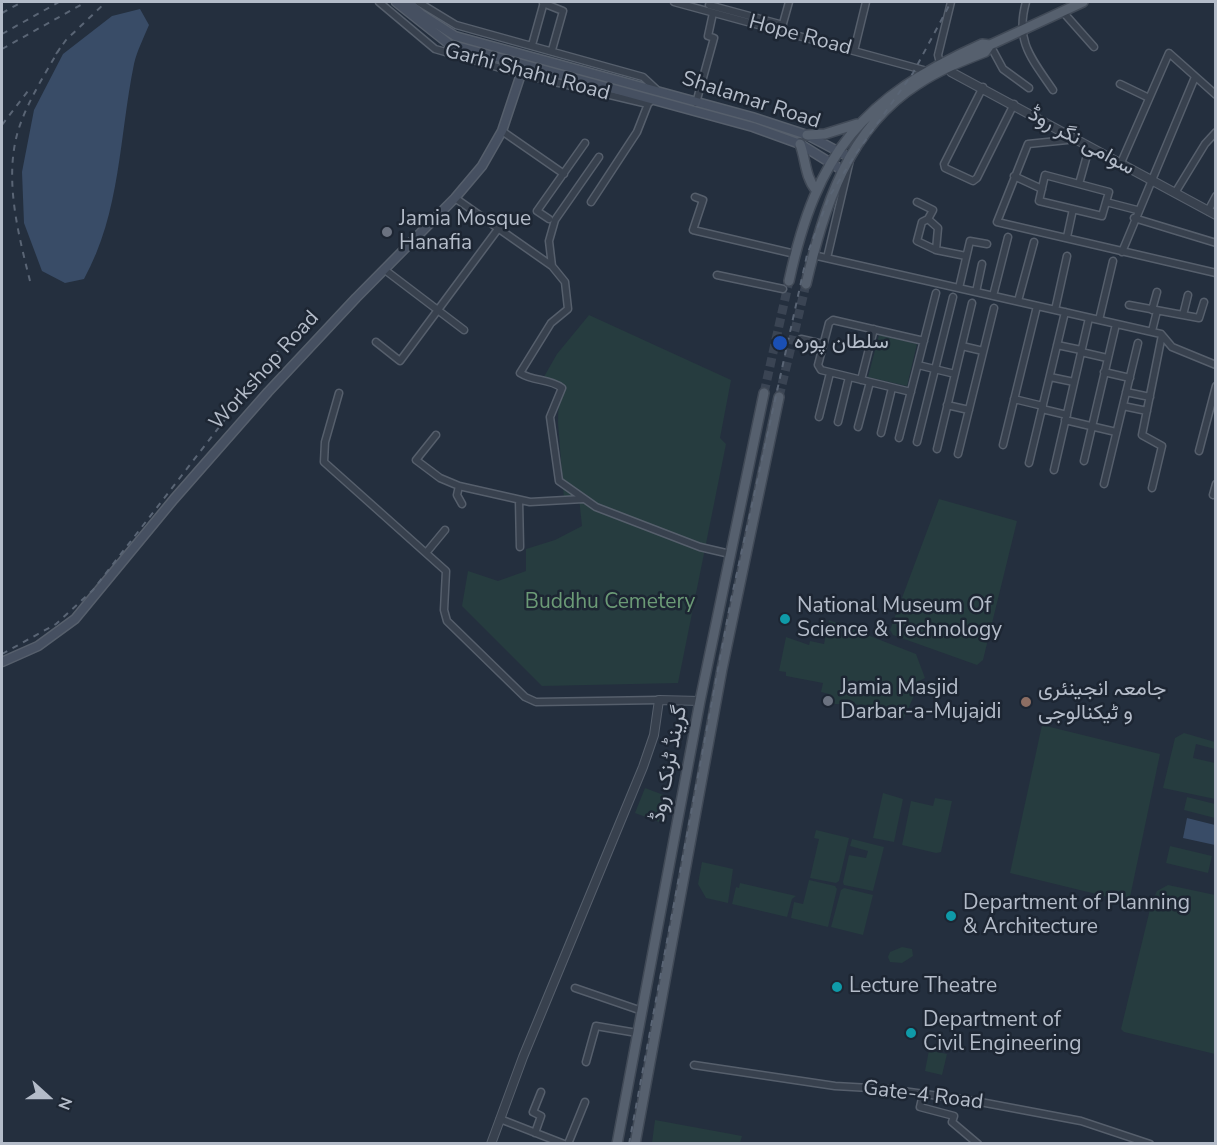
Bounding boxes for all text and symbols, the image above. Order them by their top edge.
street label: Hope Road [746,10,854,62]
street label: Garhi Shahu Road [442,39,612,107]
street label: Shalamar Road [679,67,823,135]
street label: سوامی نگر روڈ [1023,102,1139,182]
place label: Jamia Mosque Hanafia [399,207,531,257]
marker: Jamia Mosque Hanafia [380,225,394,239]
street label: Workshop Road [205,306,325,436]
place label: سلطان پورہ [794,330,889,356]
marker: سلطان پورہ [771,334,789,352]
park label: Buddhu Cemetery [525,590,695,616]
place label: National Museum Of Science & Technology [797,594,1002,644]
marker: National Museum Of Science & Technology [778,612,792,626]
place label: Jamia Masjid Darbar-a-Mujajdi [840,676,1001,726]
place label: جامعہ انجینئری و ٹیکنالوجی [1038,677,1166,727]
marker: Jamia Masjid Darbar-a-Mujajdi [821,694,835,708]
marker: جامعہ انجینئری و ٹیکنالوجی [1019,695,1033,709]
street label: گرینڈ ٹرنک روڈ [646,704,694,824]
place label: Department of Planning & Architecture [963,891,1190,941]
marker: Department of Planning & Architecture [944,909,958,923]
place label: Lecture Theatre [849,974,997,1000]
marker: Lecture Theatre [830,980,844,994]
place label: Department of Civil Engineering [923,1008,1082,1058]
marker: Department of Civil Engineering [904,1026,918,1040]
north arrow [18,1067,78,1127]
street label: Gate-4 Road [862,1076,984,1116]
text: N [52,1094,77,1113]

